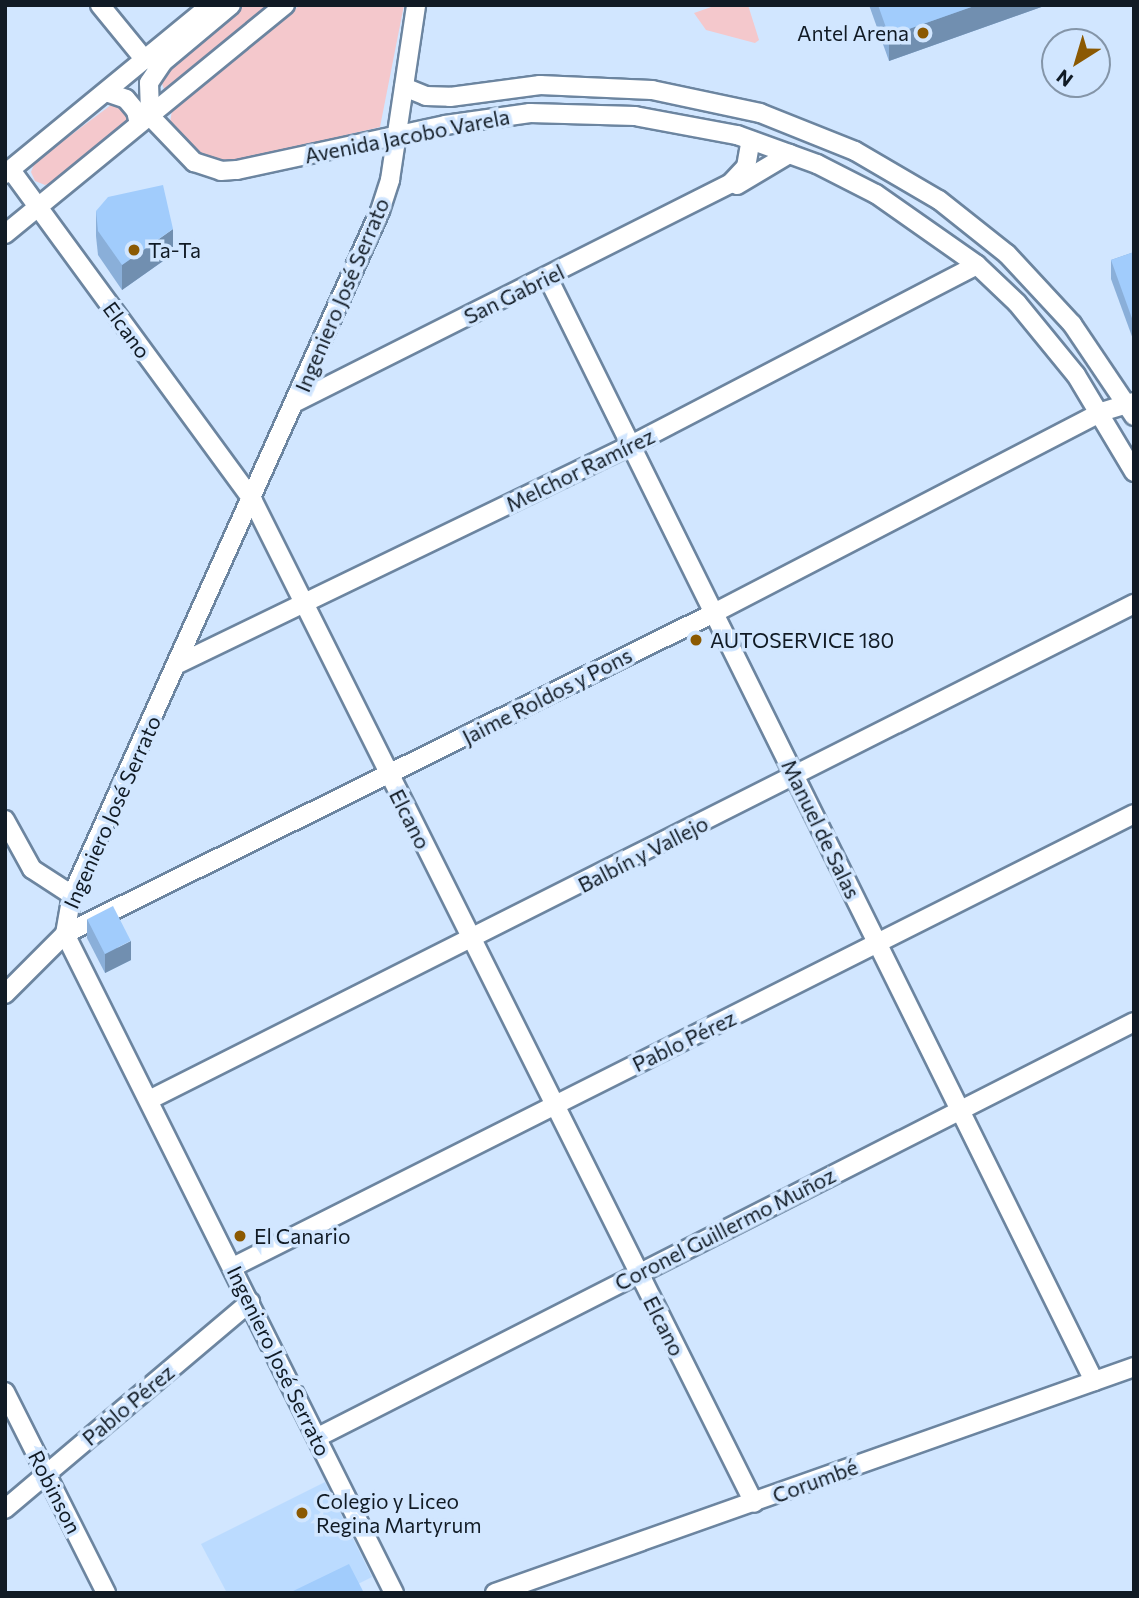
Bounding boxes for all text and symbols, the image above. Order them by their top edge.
place label: Antel Arena [797,20,909,46]
marker: Antel Arena [915,25,931,41]
north arrow [1041,28,1111,98]
text: N [1052,65,1077,92]
street label: Avenida Jacobo Varela [302,104,512,168]
street label: Ingeniero José Serrato [290,194,394,396]
place label: Ta-Ta [148,237,201,263]
marker: Ta-Ta [126,242,142,258]
street label: San Gabriel [460,259,568,329]
street label: Elcano [98,297,156,363]
street label: Melchor Ramírez [502,423,658,517]
place label: AUTOSERVICE 180 [710,627,894,653]
marker: AUTOSERVICE 180 [688,632,704,648]
street label: Jaime Roldos y Pons [458,642,636,750]
street label: Ingeniero José Serrato [58,712,166,912]
street label: Manuel de Salas [776,755,866,903]
street label: Elcano [384,785,436,853]
street label: Balbín y Vallejo [574,810,712,898]
street label: Pablo Pérez [628,1005,740,1077]
street label: Coronel Guillermo Muñoz [610,1162,840,1296]
place label: El Canario [254,1223,351,1249]
marker: El Canario [232,1228,248,1244]
street label: Ingeniero José Serrato [222,1262,336,1460]
street label: Elcano [638,1292,690,1360]
street label: Pablo Pérez [77,1359,179,1451]
street label: Robinson [23,1446,87,1538]
street label: Corumbé [769,1454,861,1508]
place label: Colegio y Liceo Regina Martyrum [316,1488,481,1538]
marker: Colegio y Liceo Regina Martyrum [294,1505,310,1521]

